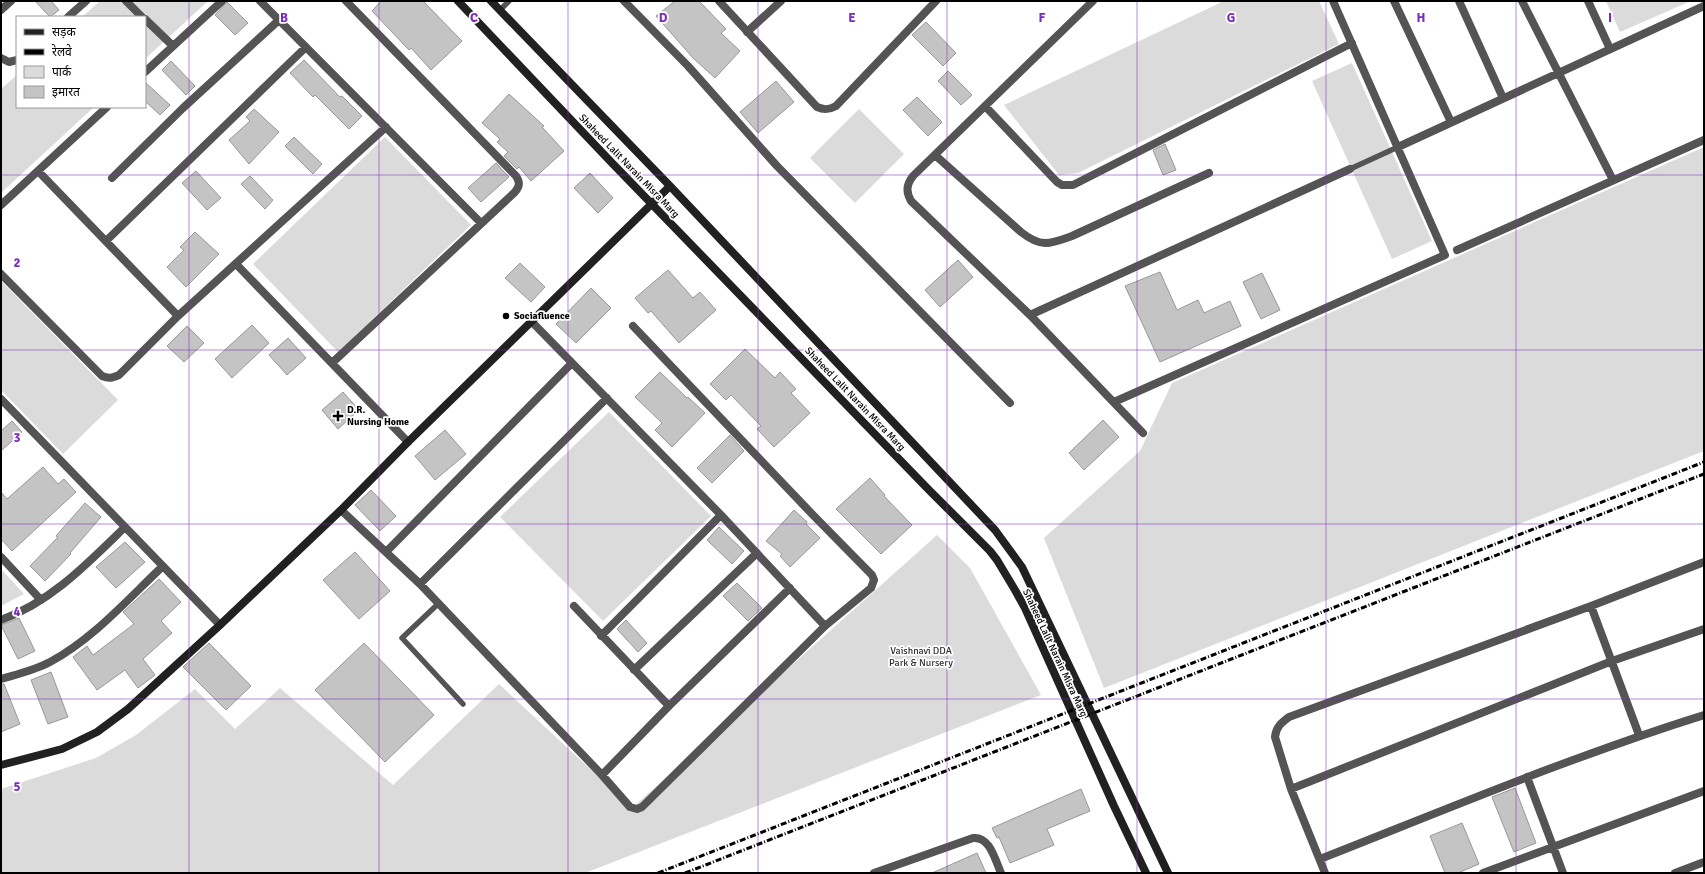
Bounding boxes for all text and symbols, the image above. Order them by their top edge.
text: B [280,10,288,26]
text: C [470,10,478,26]
text: D [659,10,668,26]
text: E [848,10,856,26]
text: F [1039,10,1046,26]
text: G [1227,10,1235,26]
text: H [1417,10,1425,26]
text: I [1608,10,1612,26]
legend [16,16,146,108]
text: सड़क [52,25,77,40]
text: रेलवे [52,44,72,60]
text: पार्क [52,65,72,80]
text: इमारत [52,85,81,100]
street label: Shaheed Lalit Narain Misra Marg [576,112,682,220]
text: 2 [13,255,21,271]
place label: Sociafluence [514,310,570,322]
marker: Sociafluence [501,311,511,321]
street label: Shaheed Lalit Narain Misra Marg [802,345,908,453]
place label: D.R. Nursing Home [347,404,409,428]
marker: D.R. Nursing Home [332,410,344,422]
text: 3 [13,430,21,446]
street label: Shaheed Lalit Narain Misra Marg [1020,587,1090,719]
text: 4 [13,604,21,620]
park label: Vaishnavi DDA Park & Nursery [889,645,953,669]
text: 5 [13,779,21,795]

